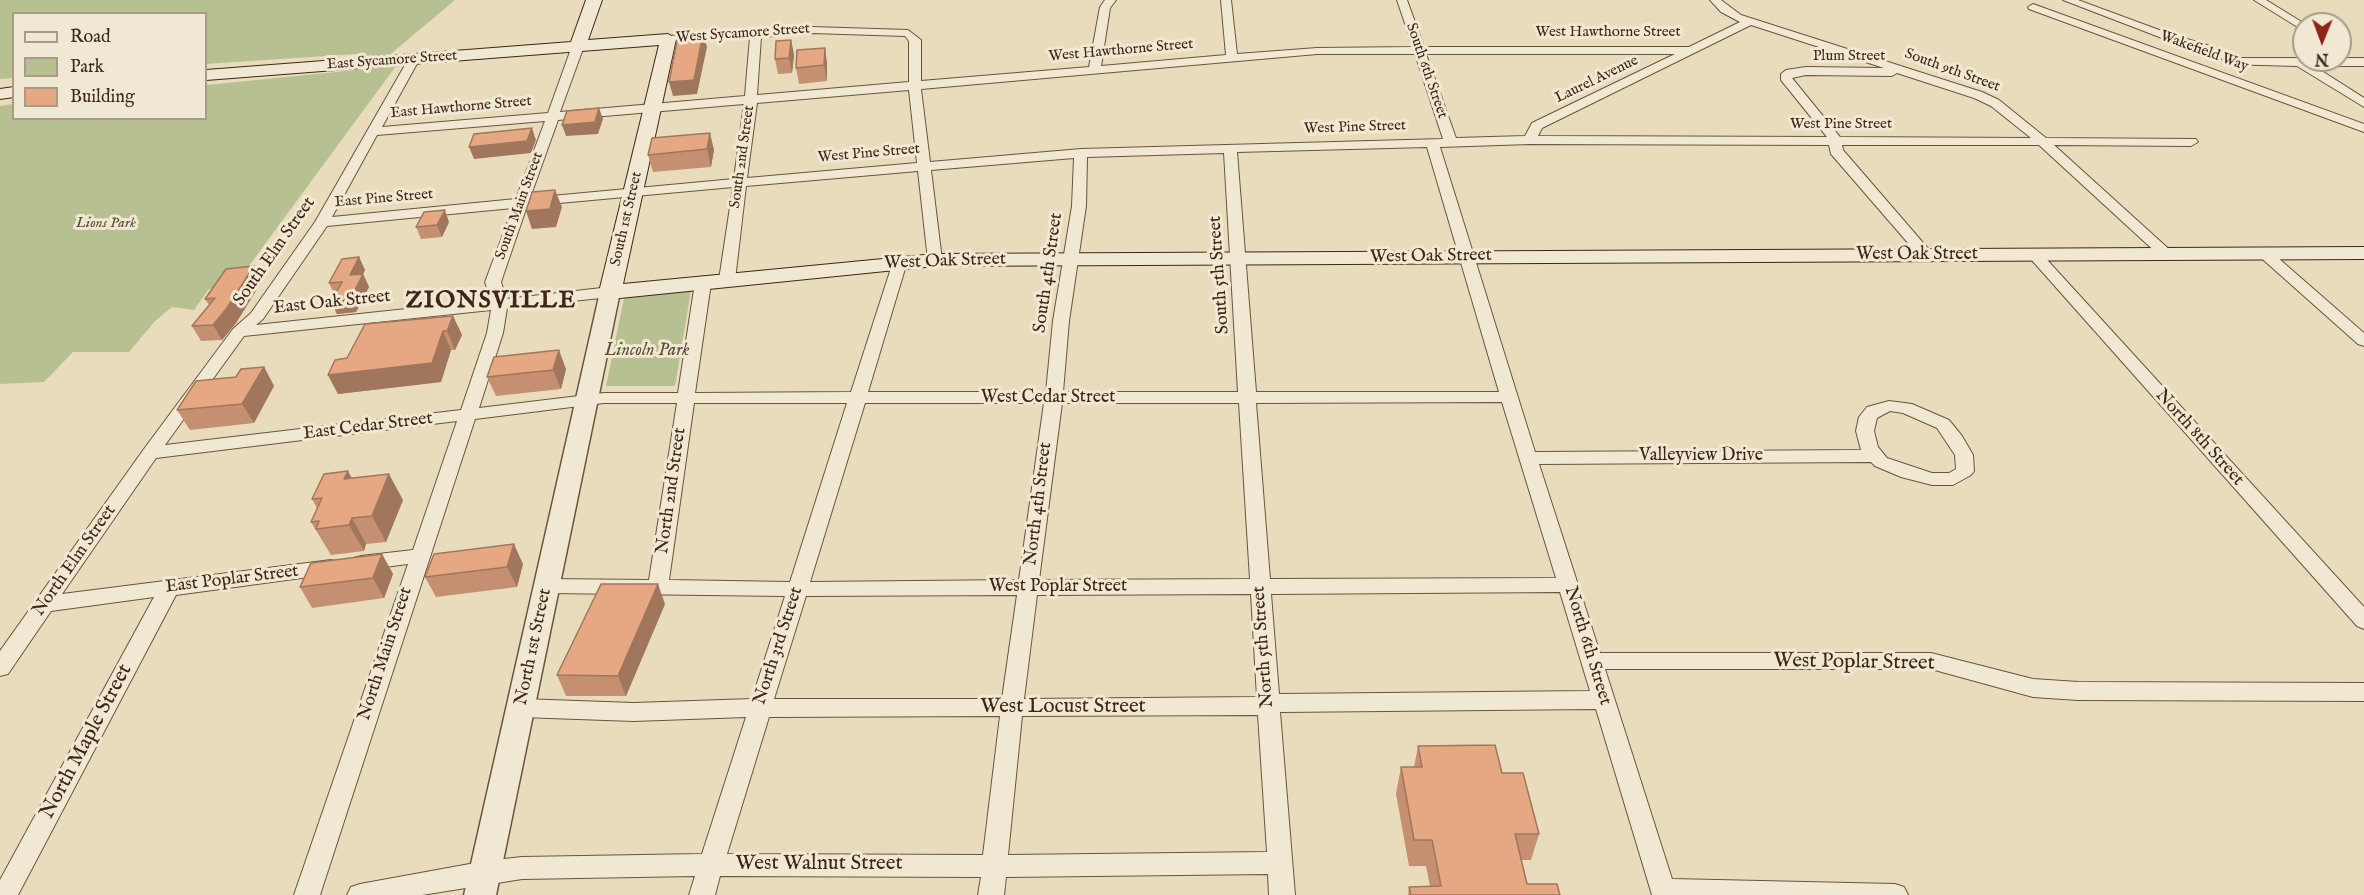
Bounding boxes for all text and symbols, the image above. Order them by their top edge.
legend [12,12,207,120]
north arrow [2292,12,2352,72]
street label: West Sycamore Street [675,20,811,48]
street label: South 6th Street [1401,21,1451,121]
street label: West Hawthorne Street [1535,24,1681,42]
text: Road [70,26,111,49]
street label: Wakefield Way [2157,28,2251,76]
street label: West Hawthorne Street [1048,36,1194,66]
street label: South 9th Street [1902,45,2002,97]
street label: East Sycamore Street [326,47,458,75]
street label: Plum Street [1813,48,1885,66]
text: N [2315,48,2329,68]
street label: Laurel Avenue [1552,52,1642,108]
text: Park [70,56,104,79]
text: Building [70,86,135,109]
street label: East Hawthorne Street [390,93,532,123]
street label: South 2nd Street [727,105,759,209]
street label: West Pine Street [1790,116,1892,134]
street label: West Pine Street [1304,117,1406,139]
street label: West Pine Street [817,141,921,167]
street label: South Main Street [492,150,548,262]
street label: South 1st Street [607,170,647,268]
street label: East Pine Street [334,186,434,212]
street label: South Elm Street [229,193,321,311]
street label: South 4th Street [1030,212,1068,334]
park label: Lions Park [76,215,136,233]
street label: South 5th Street [1205,215,1235,335]
street label: West Oak Street [1856,244,1978,266]
street label: West Oak Street [1370,245,1492,269]
street label: West Oak Street [884,249,1006,275]
street label: East Oak Street [272,286,392,320]
district label: ZIONSVILLE [405,288,577,316]
park label: Lincoln Park [605,340,689,362]
street label: North 8th Street [2150,385,2248,491]
street label: West Cedar Street [981,387,1115,409]
street label: East Cedar Street [302,408,434,446]
street label: North 2nd Street [652,426,692,556]
street label: North 4th Street [1021,441,1057,567]
street label: Valleyview Drive [1639,445,1763,467]
street label: North Elm Street [29,501,121,621]
street label: East Poplar Street [164,561,300,599]
street label: West Poplar Street [989,576,1127,598]
street label: North 3rd Street [750,584,808,708]
street label: North 6th Street [1559,584,1615,708]
street label: North Main Street [354,585,418,723]
street label: North 5th Street [1249,585,1279,709]
street label: North 1st Street [511,587,557,707]
street label: West Poplar Street [1773,649,1935,677]
street label: North Maple Street [36,660,138,824]
street label: West Locust Street [980,695,1146,721]
street label: West Walnut Street [735,852,903,878]

